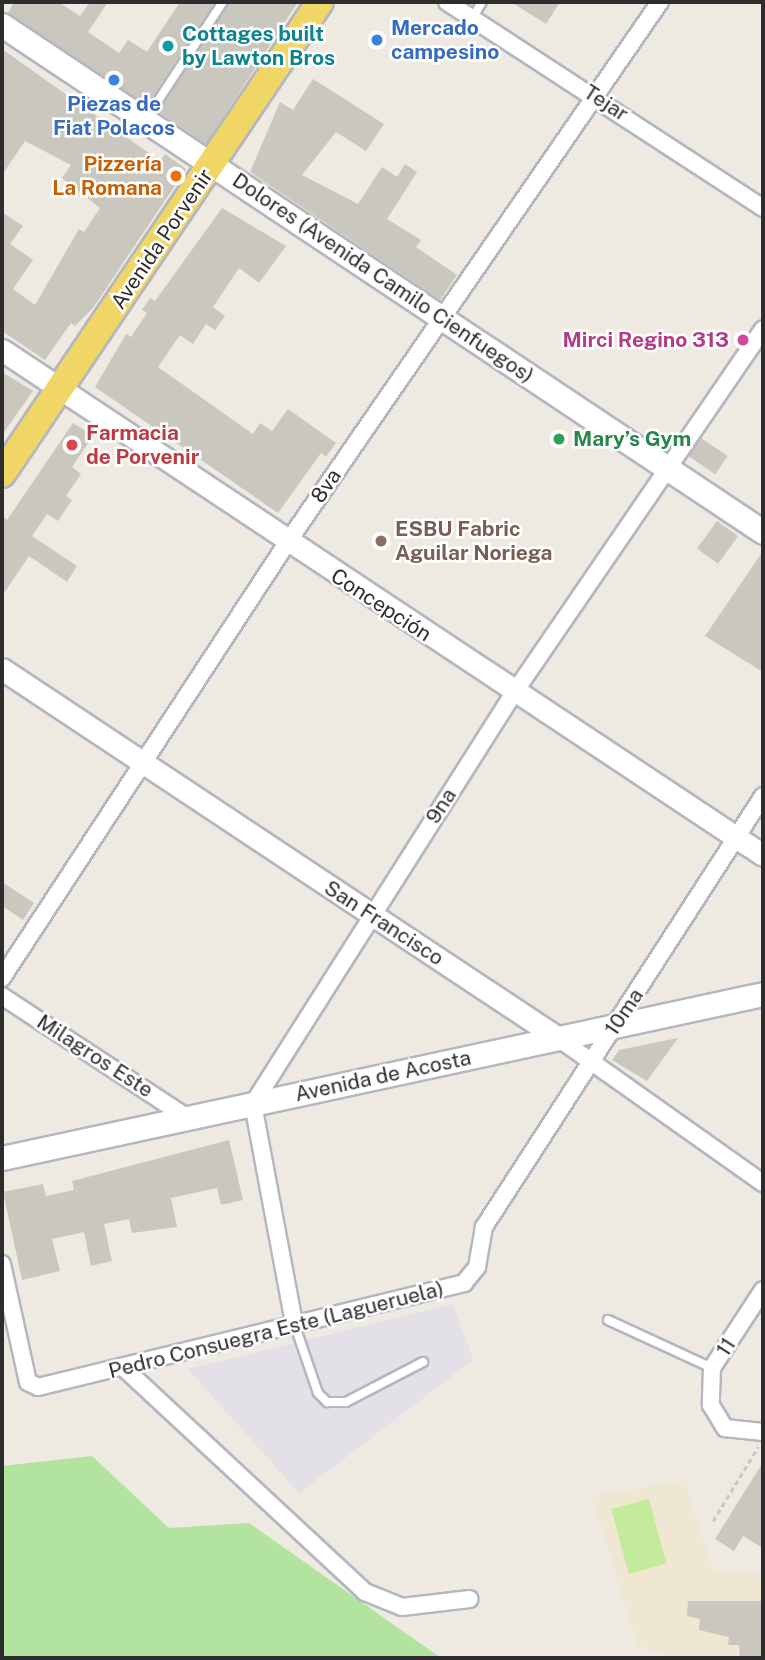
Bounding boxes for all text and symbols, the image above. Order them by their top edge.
place label: Mercado campesino [391,15,499,65]
place label: Cottages built by Lawton Bros [182,21,335,71]
marker: Mercado campesino [369,32,385,48]
marker: Cottages built by Lawton Bros [160,38,176,54]
marker: Piezas de Fiat Polacos [106,72,122,88]
street label: Tejar [579,79,633,127]
place label: Piezas de Fiat Polacos [53,91,175,141]
place label: Pizzería La Romana [52,151,162,201]
street label: Avenida Porvenir [106,164,218,314]
street label: Dolores (Avenida Camilo Cienfuegos) [228,167,538,389]
marker: Pizzería La Romana [168,168,184,184]
place label: Mirci Regino 313 [562,327,729,353]
marker: Mirci Regino 313 [735,332,751,348]
place label: Farmacia de Porvenir [86,420,199,470]
place label: Mary’s Gym [573,426,691,452]
marker: Mary’s Gym [551,431,567,447]
marker: Farmacia de Porvenir [64,437,80,453]
street label: 8va [306,464,346,508]
place label: ESBU Fabric Aguilar Noriega [395,516,553,566]
marker: ESBU Fabric Aguilar Noriega [373,533,389,549]
street label: Concepción [326,563,436,647]
street label: 9na [420,784,462,828]
street label: San Francisco [320,875,448,971]
street label: 10ma [599,984,649,1040]
street label: Milagros Este [32,1009,158,1103]
street label: Avenida de Acosta [292,1045,474,1107]
street label: Pedro Consuegra Este (Lagueruela) [106,1276,446,1384]
street label: 11 [711,1333,741,1361]

